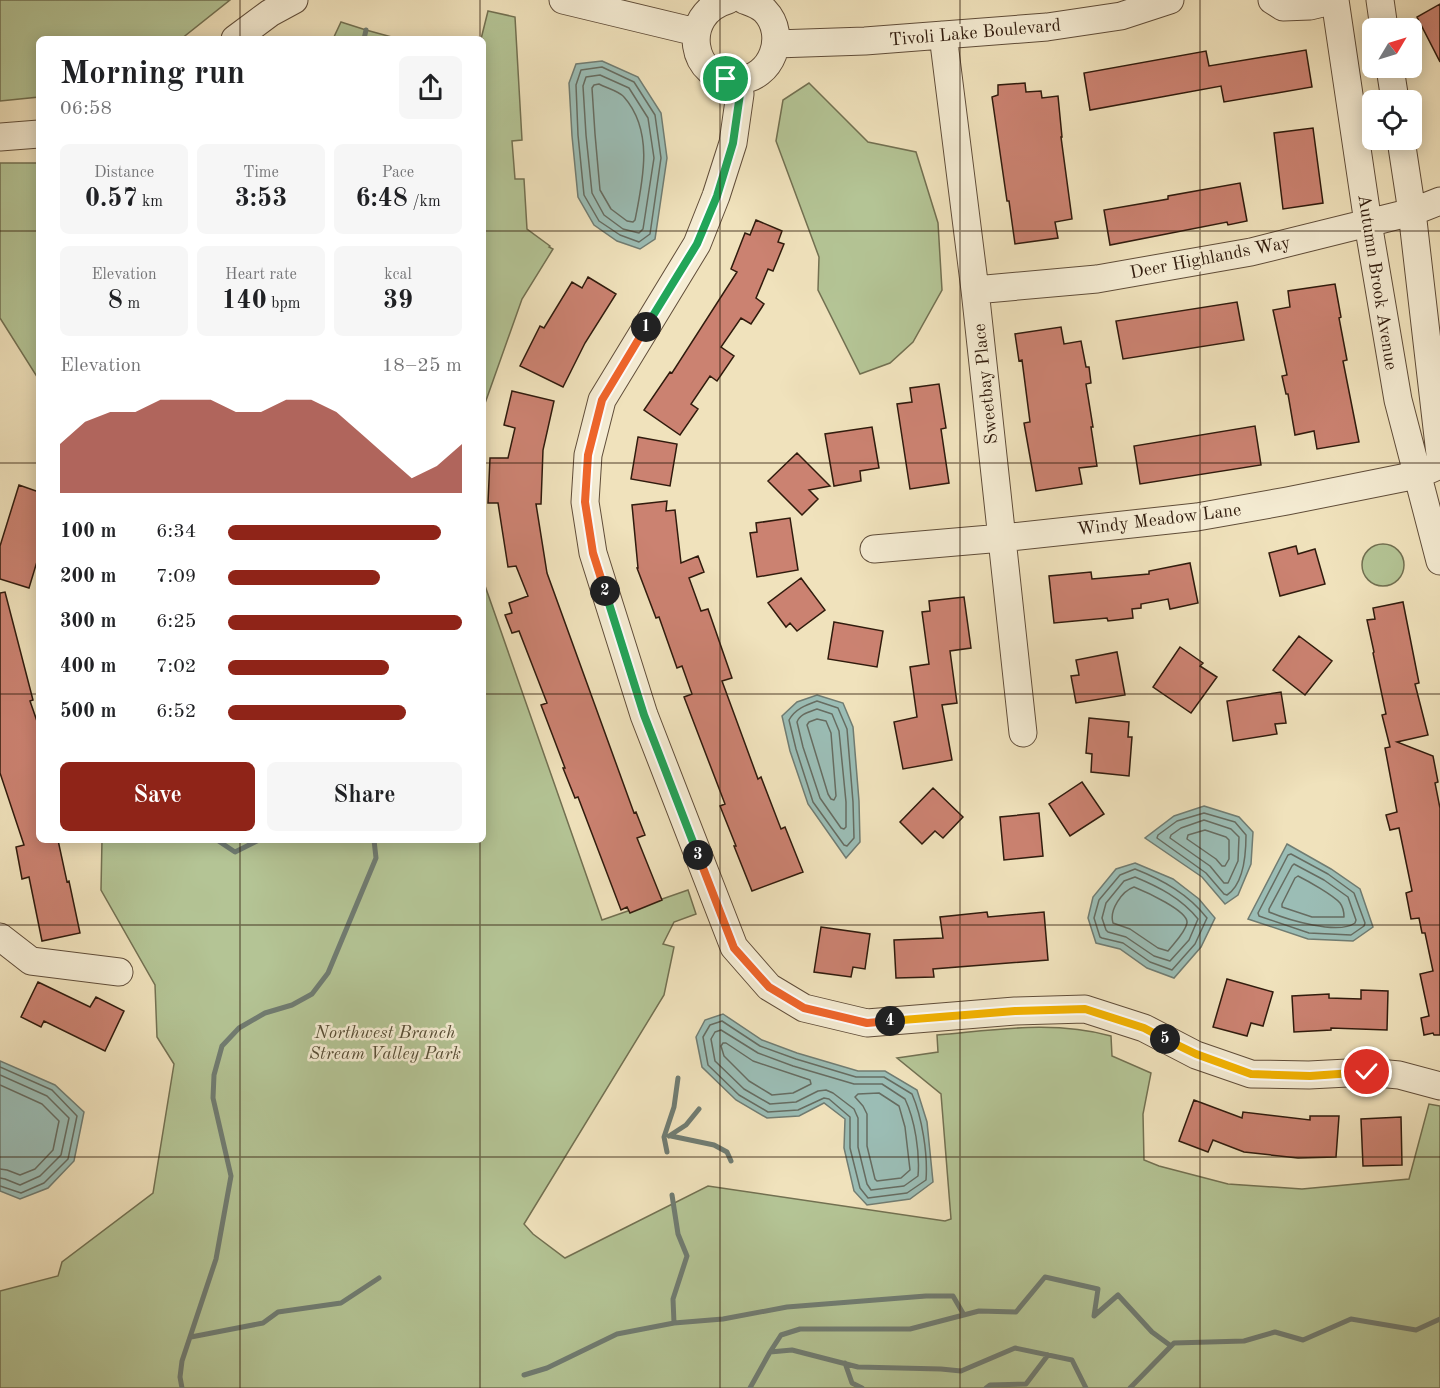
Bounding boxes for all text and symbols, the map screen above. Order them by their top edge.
street label: Tivoli Lake Boulevard [888,17,1062,49]
north arrow [1362,18,1422,78]
map controls [1362,18,1422,150]
pin [700,53,751,104]
button: share [399,56,462,119]
text: Morning run [60,58,245,91]
icon: arrive [709,62,742,95]
button: locate [1362,90,1422,150]
text: 06:58 [60,99,112,119]
text: Distance [94,165,154,181]
text: Time [243,165,279,181]
text: Pace [382,165,414,181]
text: 0.57 [85,186,138,212]
text: 3:53 [235,186,287,212]
text: 6:48 [355,186,408,212]
street label: Autumn Brook Avenue [1354,193,1400,371]
text: km [138,194,163,210]
text: /km [408,194,441,210]
street label: Deer Highlands Way [1128,233,1292,282]
text: Elevation [91,267,157,283]
text: Heart rate [225,267,297,283]
text: kcal [384,267,412,283]
text: 8 [108,288,123,314]
text: 140 [222,288,267,314]
text: 39 [383,288,413,314]
text: m [123,296,140,312]
text: bpm [267,296,300,312]
pin: 1 [631,312,661,342]
text: 1 [641,319,651,335]
street label: Sweetbay Place [971,322,1001,445]
text: Elevation [60,356,141,376]
text: 18–25 m [382,356,462,376]
street label: Windy Meadow Lane [1076,501,1242,539]
text: 100 m [60,522,116,542]
text: 6:34 [156,522,196,542]
text: 200 m [60,567,116,587]
text: 7:09 [156,567,196,587]
pin: 2 [590,576,620,606]
text: 2 [600,583,610,599]
text: 300 m [60,612,116,632]
text: 6:25 [156,612,196,632]
text: 400 m [60,657,116,677]
text: 7:02 [156,657,196,677]
text: 500 m [60,702,116,722]
text: 6:52 [156,702,196,722]
button: Save [60,762,255,831]
button: Share [267,762,462,831]
pin: 3 [683,840,713,870]
text: 3 [693,847,703,863]
pin: 4 [875,1006,905,1036]
text: 4 [885,1013,895,1029]
park label: Northwest Branch Stream Valley Park [309,1024,461,1063]
pin: 5 [1150,1024,1180,1054]
text: 5 [1160,1031,1170,1047]
pin [1341,1046,1392,1097]
icon: check [1350,1055,1383,1088]

